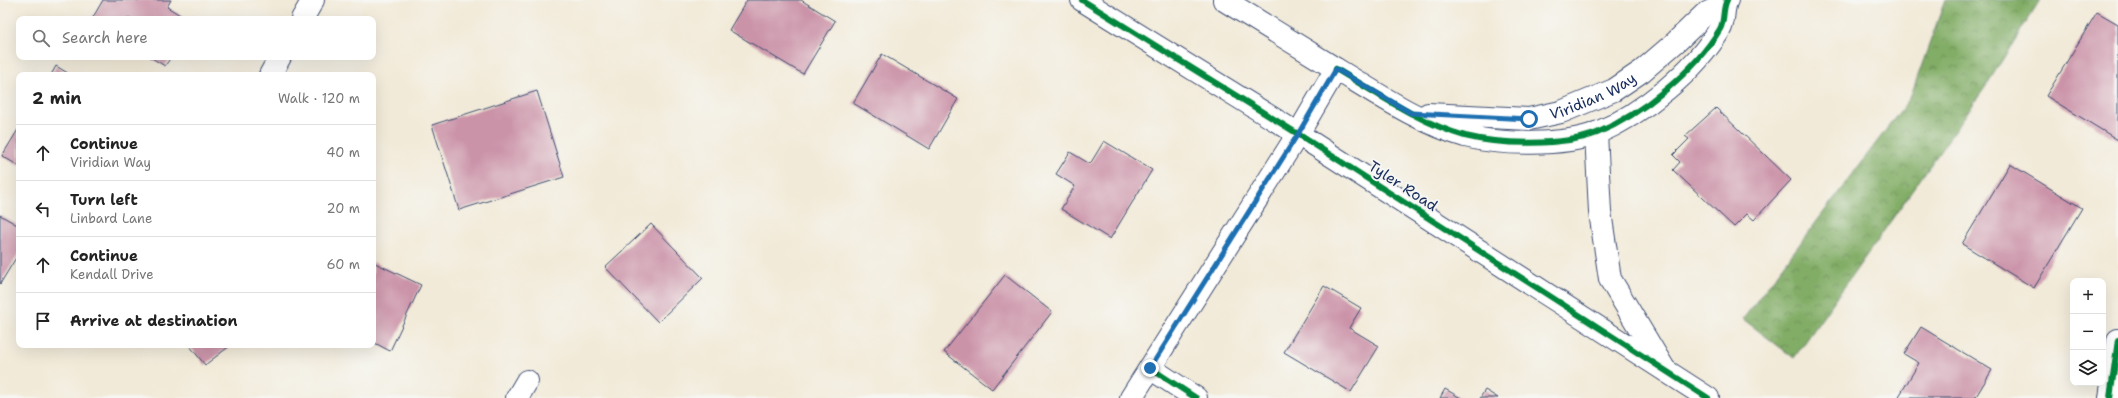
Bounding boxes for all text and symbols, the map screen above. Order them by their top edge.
search box [16,16,376,60]
icon: search [30,27,52,49]
text: Search here [62,28,148,48]
street label: Viridian Way [1548,68,1640,124]
text: 2 min [32,87,82,109]
text: Walk · 120 m [278,90,360,107]
route start [1520,110,1538,128]
text: Continue [70,134,138,154]
icon: ahead [32,142,54,164]
text: 40 m [326,144,360,161]
text: Viridian Way [70,154,151,171]
street label: Tyler Road [1364,156,1442,216]
text: Turn left [70,190,138,210]
icon: left [32,198,54,220]
text: 20 m [327,200,360,217]
text: Linbard Lane [70,210,152,227]
text: Continue [70,246,138,266]
icon: ahead [32,254,54,276]
text: 60 m [327,256,360,273]
text: Kendall Drive [70,266,154,283]
map controls [2070,278,2106,386]
button: + [2070,278,2106,314]
icon: arrive [32,310,54,332]
text: Arrive at destination [70,311,238,331]
button: − [2070,314,2106,350]
button: layers [2070,350,2106,386]
route end [1141,359,1159,377]

